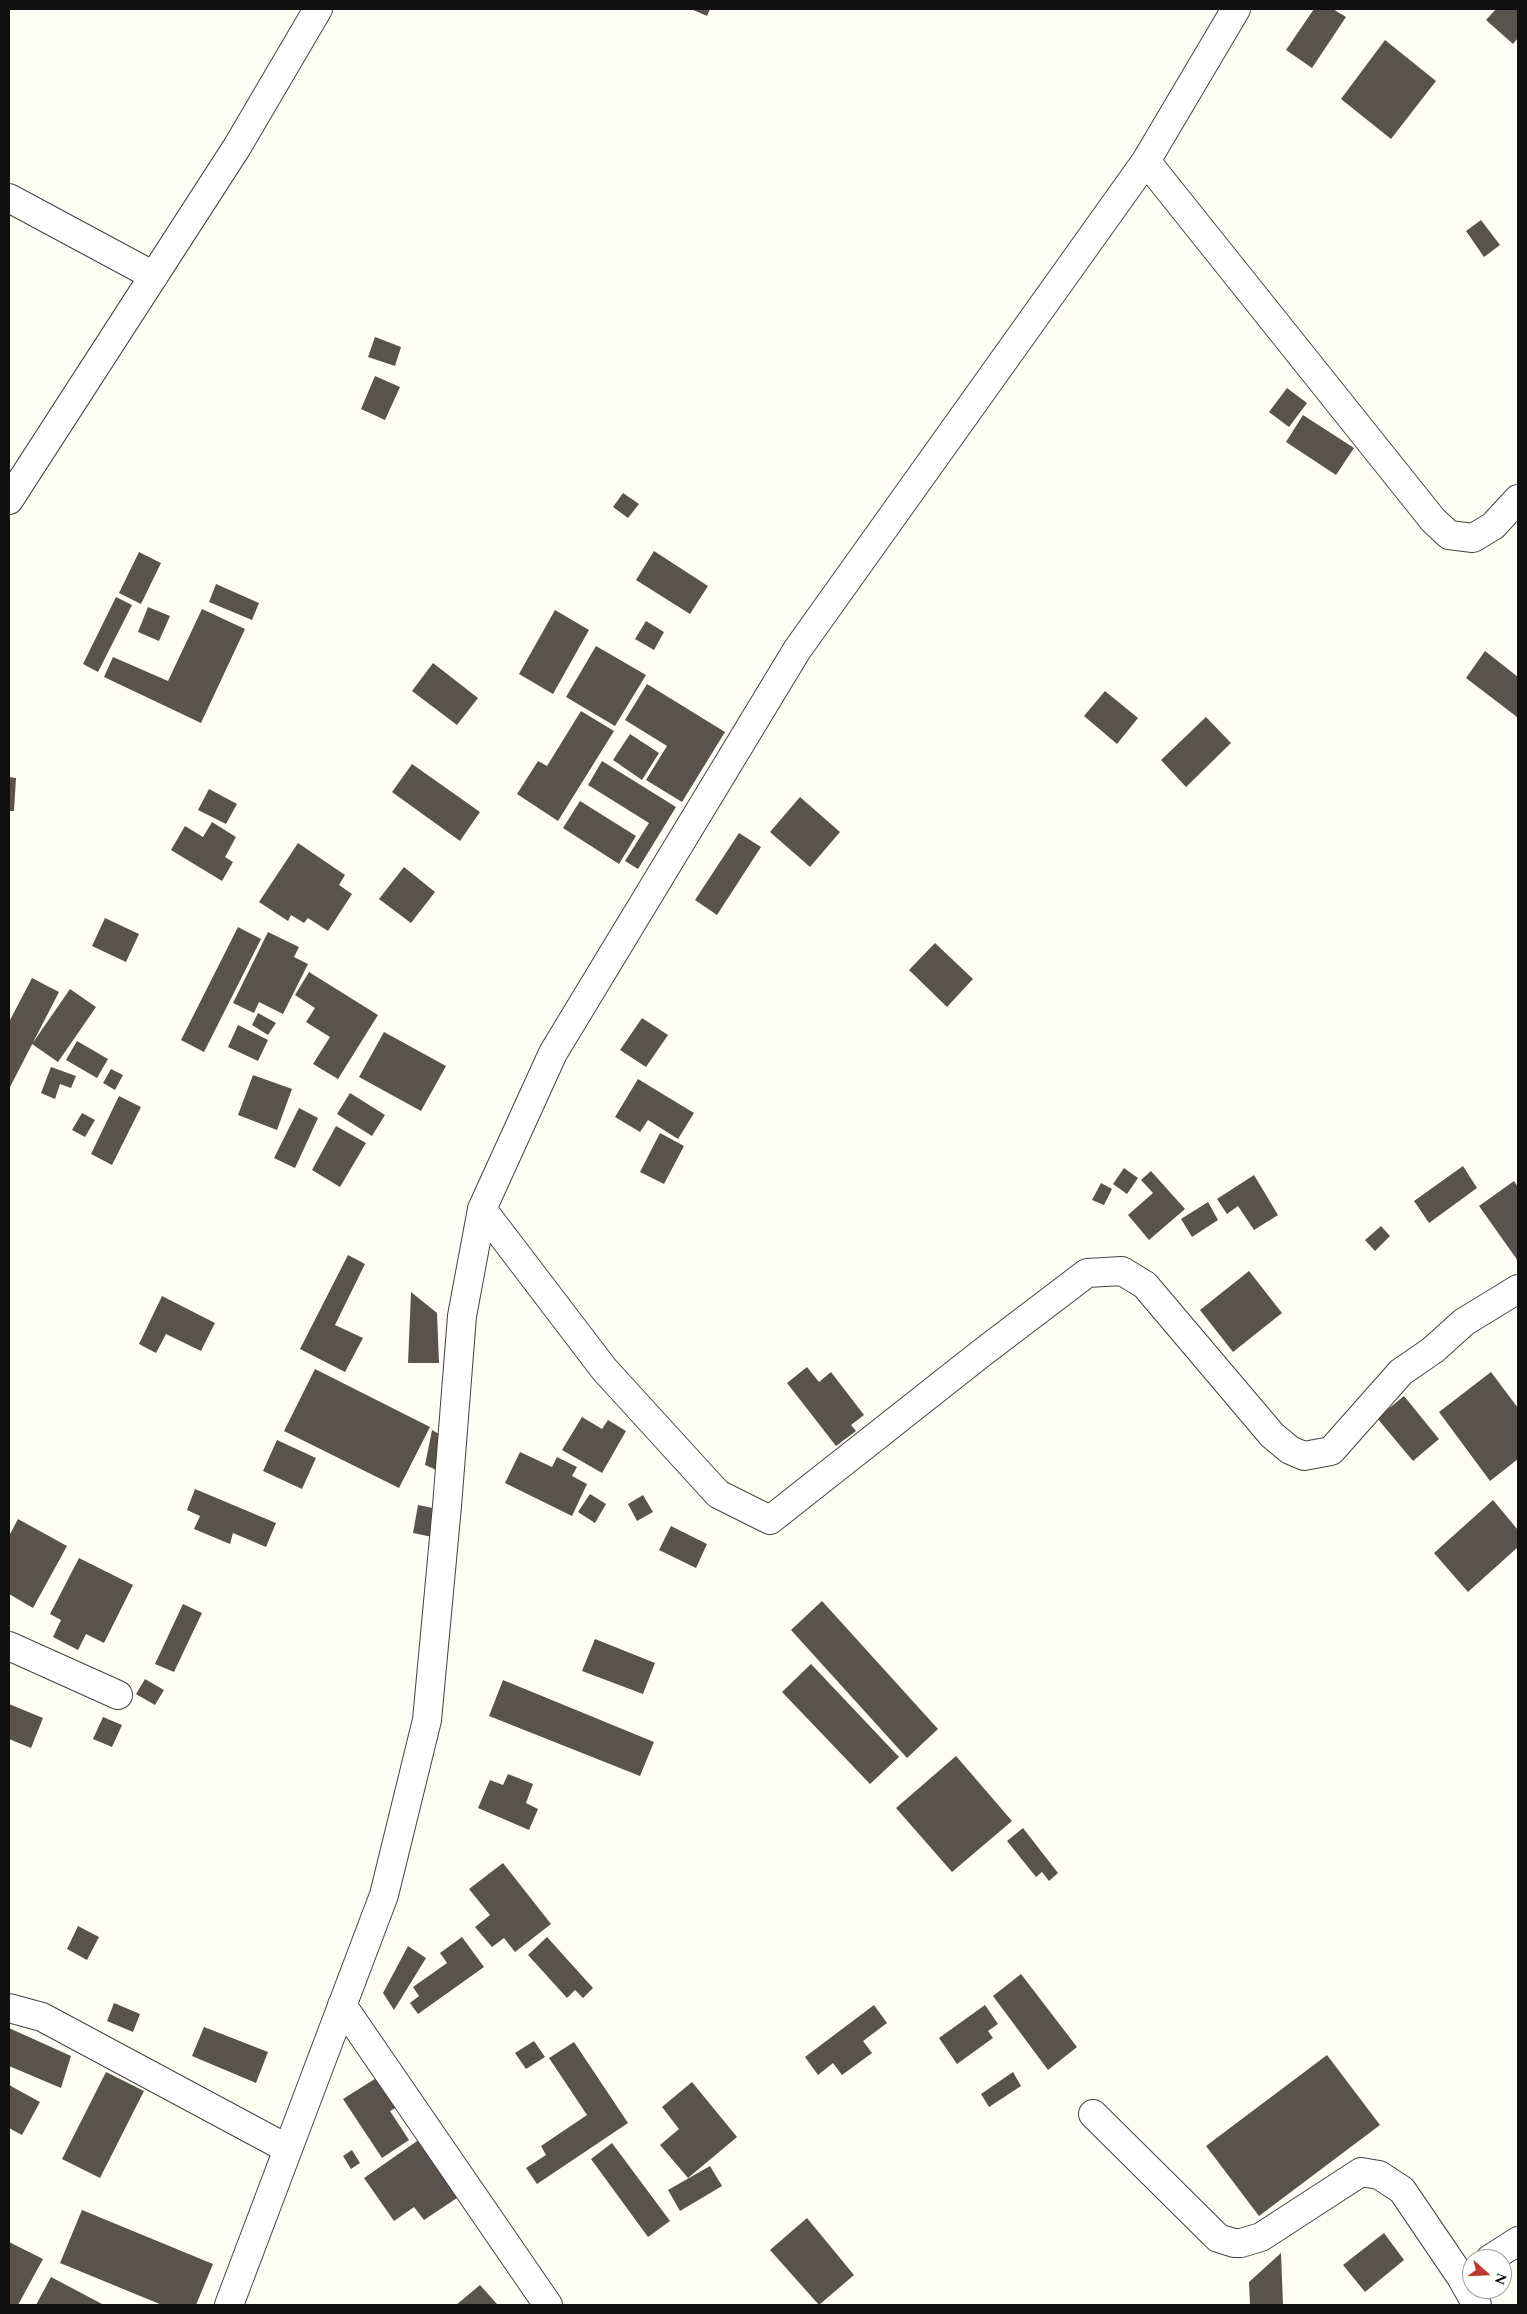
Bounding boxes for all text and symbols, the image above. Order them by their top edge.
north arrow [1462,2249,1512,2299]
text: N [1489,2270,1512,2288]

